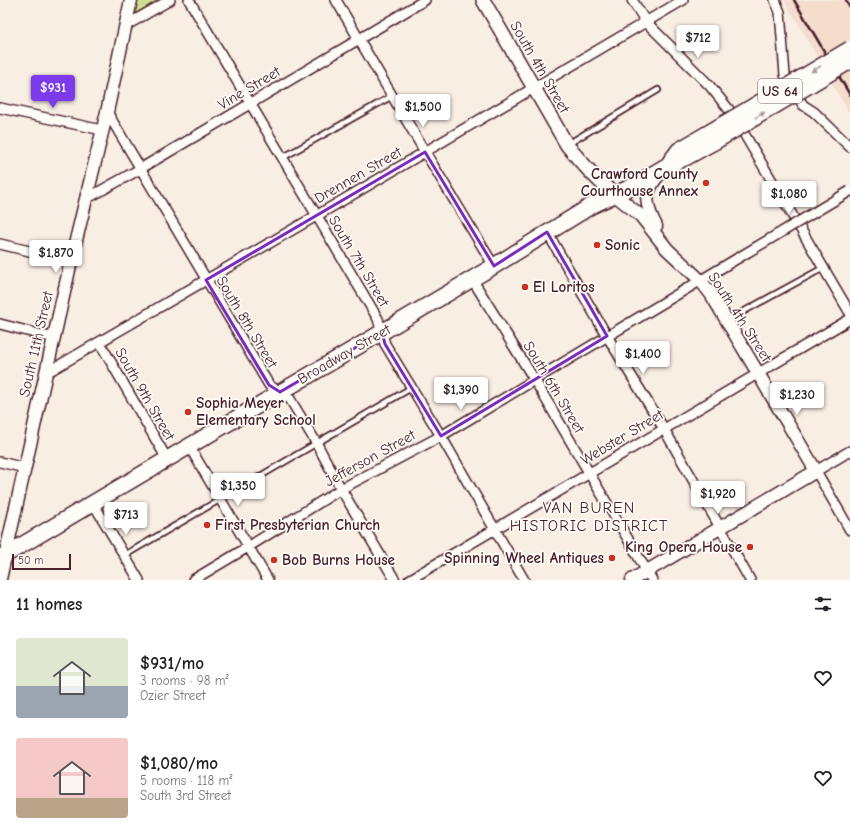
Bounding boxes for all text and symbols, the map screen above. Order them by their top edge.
street label: South 4th Street [506,18,574,117]
pin: $712 [674,25,722,59]
text: $712 [685,30,711,45]
street label: Vine Street [214,62,284,114]
one-way arrow [810,65,822,72]
pin: $931 [29,75,77,109]
road number: US 64 [758,79,802,103]
text: $931 [40,80,66,95]
pin: $1,500 [390,94,456,128]
text: $1,500 [404,99,442,114]
one-way arrow [754,111,766,118]
street label: Drennen Street [311,142,405,207]
place label: Crawford County Courthouse Annex [581,165,699,200]
marker: Crawford County Courthouse Annex [701,178,711,188]
pin: $1,080 [756,181,822,215]
text: $1,080 [771,186,807,201]
street label: South 7th Street [325,212,394,310]
place label: Sonic [605,236,640,254]
pin: $1,870 [23,240,89,274]
marker: Sonic [592,240,602,250]
text: $1,870 [38,245,74,260]
street label: South 4th Street [704,269,776,366]
street label: South 8th Street [213,273,282,372]
place label: El Loritos [533,278,595,296]
marker: El Loritos [520,282,530,292]
street label: South 11th Street [15,289,57,399]
street label: Broadway Street [294,320,394,388]
street label: South 6th Street [519,338,589,437]
pin: $1,400 [610,341,676,375]
street label: South 9th Street [111,344,179,444]
text: $1,400 [625,346,661,361]
pin: $1,390 [428,377,494,411]
text: $1,390 [443,382,479,397]
pin: $1,230 [764,382,830,416]
text: $1,230 [779,387,815,402]
place label: Sophia Meyer Elementary School [196,394,316,429]
street label: Webster Street [577,405,667,469]
marker: Sophia Meyer Elementary School [183,407,193,417]
street label: Jefferson Street [321,425,419,490]
pin: $1,350 [205,473,271,507]
text: $1,350 [220,478,256,493]
pin: $1,920 [685,481,751,515]
text: $1,920 [700,486,736,501]
district label: VAN BUREN HISTORIC DISTRICT [510,499,668,535]
pin: $713 [102,502,150,536]
text: $713 [113,507,139,522]
place label: First Presbyterian Church [215,516,380,534]
marker: First Presbyterian Church [202,520,212,530]
place label: King Opera House [625,538,742,556]
marker: King Opera House [745,542,755,552]
place label: Spinning Wheel Antiques [444,549,604,567]
place label: Bob Burns House [282,551,395,569]
scale bar [12,552,71,571]
marker: Spinning Wheel Antiques [607,553,617,563]
text: 50 m [18,554,43,567]
marker: Bob Burns House [269,555,279,565]
icon: filters [812,593,834,615]
text: 11 homes [16,595,82,614]
icon: home [48,654,96,702]
text: $931/mo [140,654,204,673]
icon: heart [812,667,834,689]
text: 3 rooms · 98 m² [140,673,229,688]
text: Ozier Street [140,688,206,703]
icon: home [48,754,96,802]
text: $1,080/mo [140,754,218,773]
icon: heart [812,767,834,789]
text: 5 rooms · 118 m² [140,773,233,788]
text: South 3rd Street [140,788,231,803]

